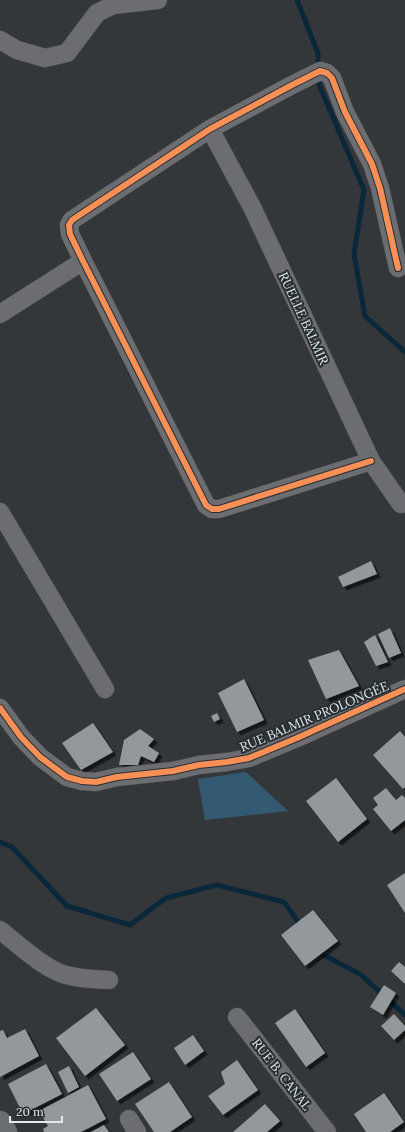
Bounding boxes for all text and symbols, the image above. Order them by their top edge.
street label: RUELLE BALMIR [275,269,333,368]
street label: RUE BALMIR PROLONGÉE [237,677,391,756]
street label: RUE B. CANAL [248,1035,315,1114]
scale bar [10,1098,62,1124]
text: 20 m [16,1104,44,1119]

